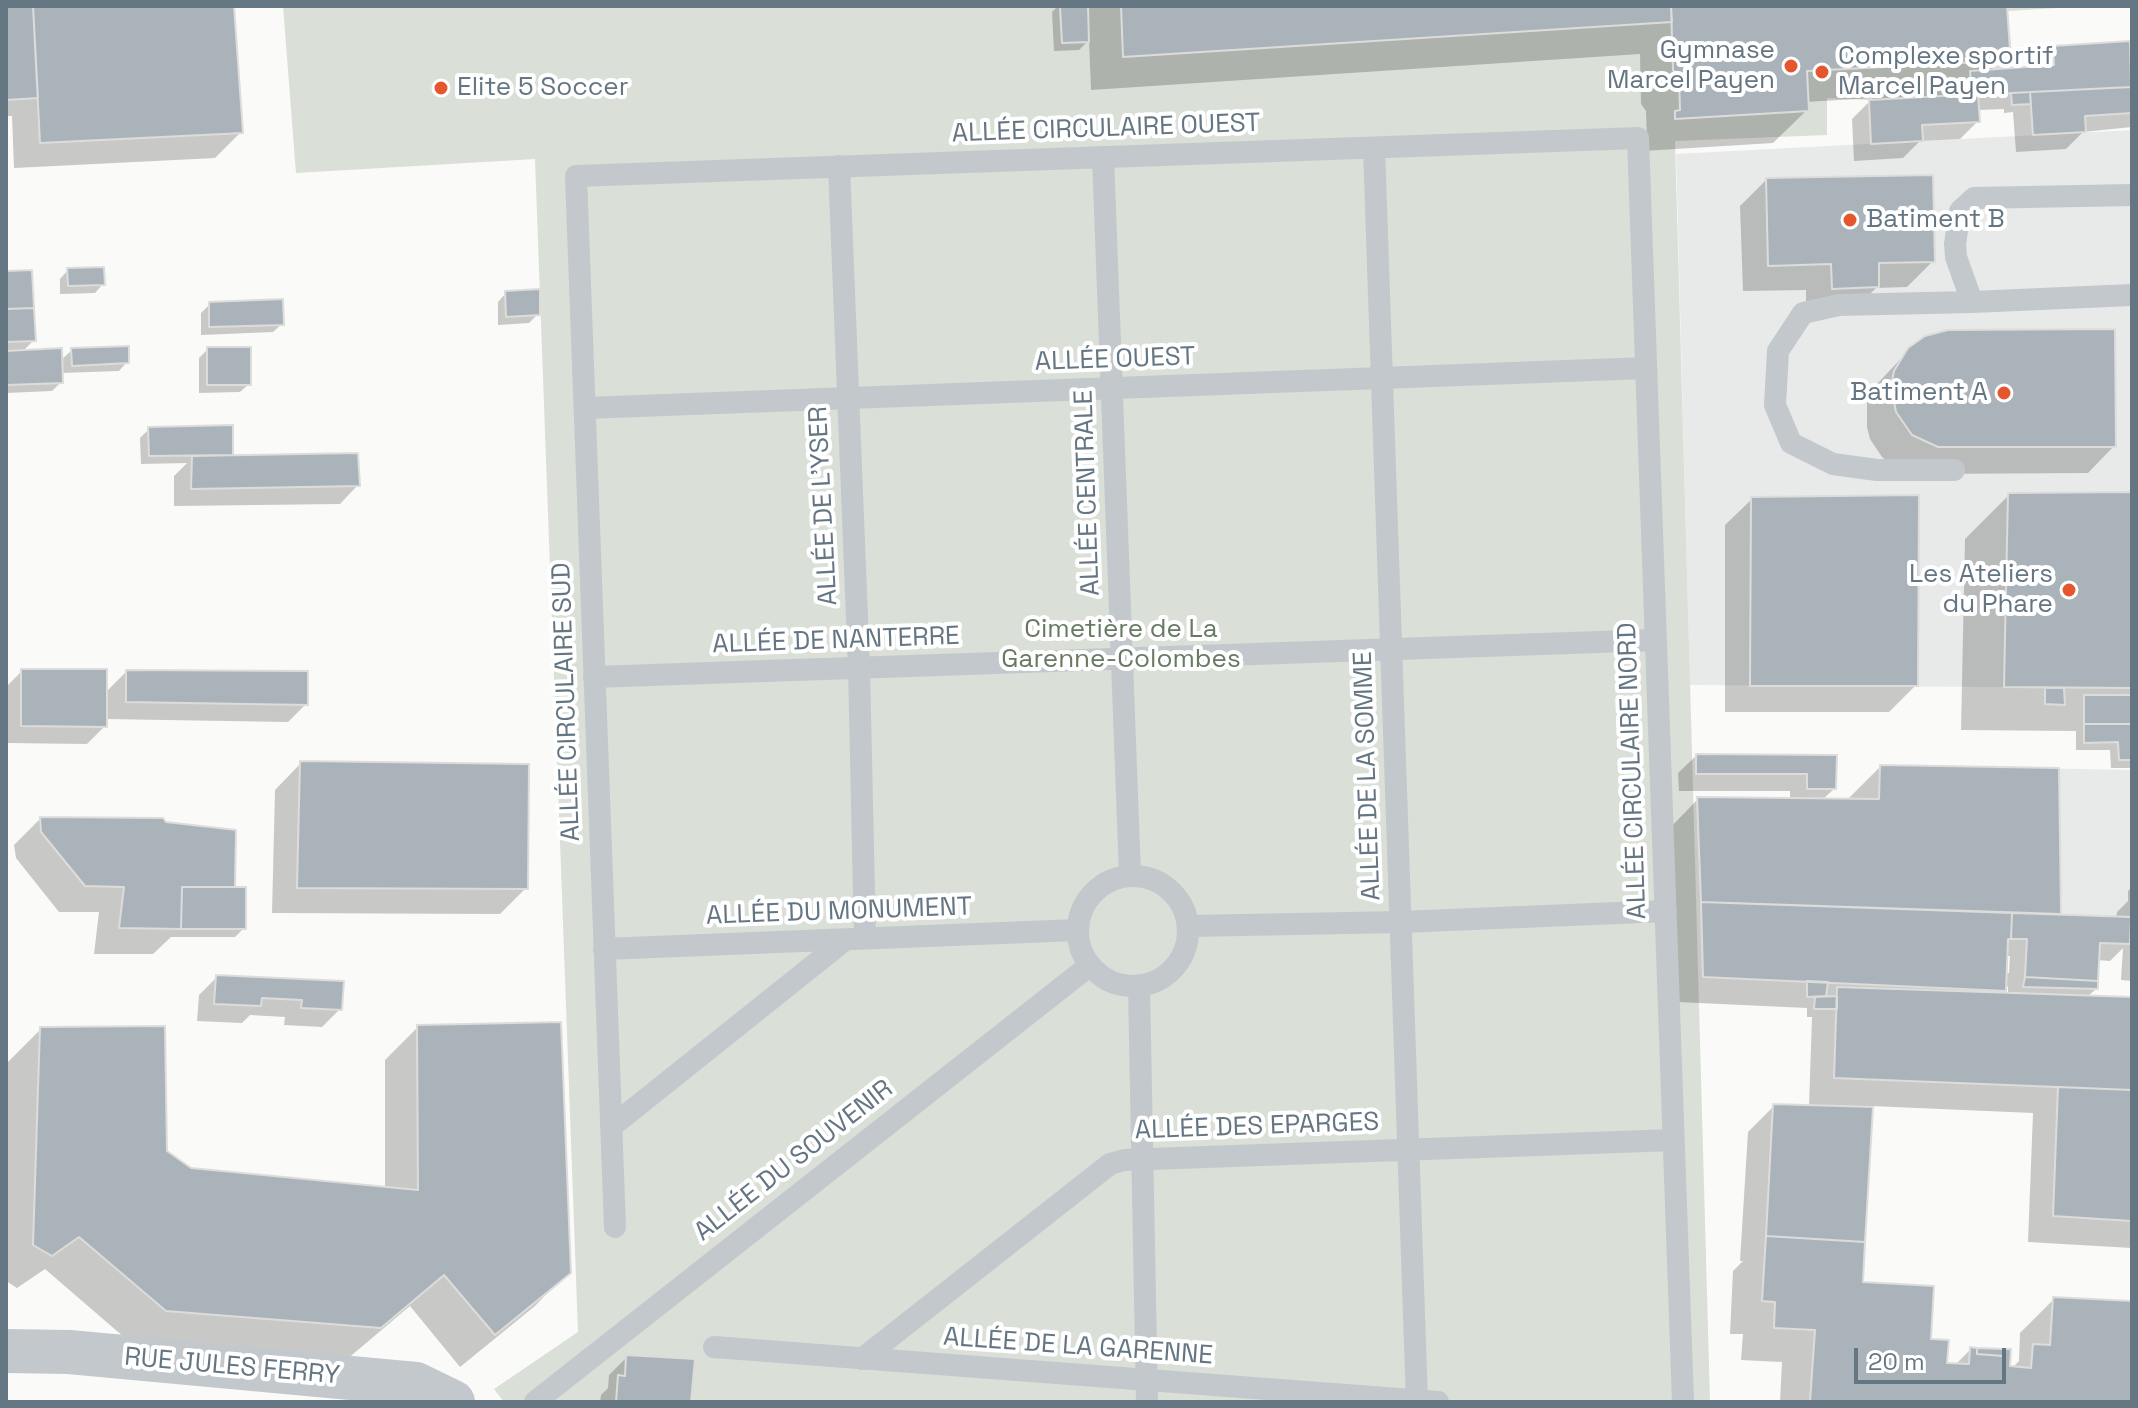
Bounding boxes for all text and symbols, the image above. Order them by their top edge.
place label: Gymnase Marcel Payen [1607,35,1775,96]
place label: Complexe sportif Marcel Payen [1838,41,2054,102]
marker: Gymnase Marcel Payen [1782,57,1800,75]
marker: Complexe sportif Marcel Payen [1813,63,1831,81]
place label: Elite 5 Soccer [457,72,628,104]
marker: Elite 5 Soccer [432,79,450,97]
street label: ALLÉE CIRCULAIRE OUEST [951,108,1261,150]
place label: Batiment B [1866,204,2005,236]
marker: Batiment B [1841,211,1859,229]
street label: ALLÉE OUEST [1034,342,1196,378]
place label: Batiment A [1850,377,1988,409]
marker: Batiment A [1995,384,2013,402]
street label: ALLÉE CENTRALE [1069,389,1107,597]
street label: ALLÉE DE L'YSER [803,405,845,607]
place label: Les Ateliers du Phare [1909,559,2053,620]
street label: ALLÉE CIRCULAIRE SUD [547,562,587,842]
marker: Les Ateliers du Phare [2060,581,2078,599]
park label: Cimetière de La Garenne-Colombes [1001,614,1241,676]
street label: ALLÉE DE NANTERRE [712,621,960,661]
street label: ALLÉE CIRCULAIRE NORD [1612,622,1654,920]
street label: ALLÉE DE LA SOMME [1348,651,1388,901]
street label: ALLÉE DU MONUMENT [705,892,973,932]
street label: ALLÉE DU SOUVENIR [689,1074,899,1248]
street label: ALLÉE DES EPARGES [1134,1107,1380,1147]
street label: ALLÉE DE LA GARENNE [942,1322,1214,1372]
scale bar [1858,1332,2010,1382]
street label: RUE JULES FERRY [123,1342,341,1392]
text: 20 m [1868,1346,1925,1377]

